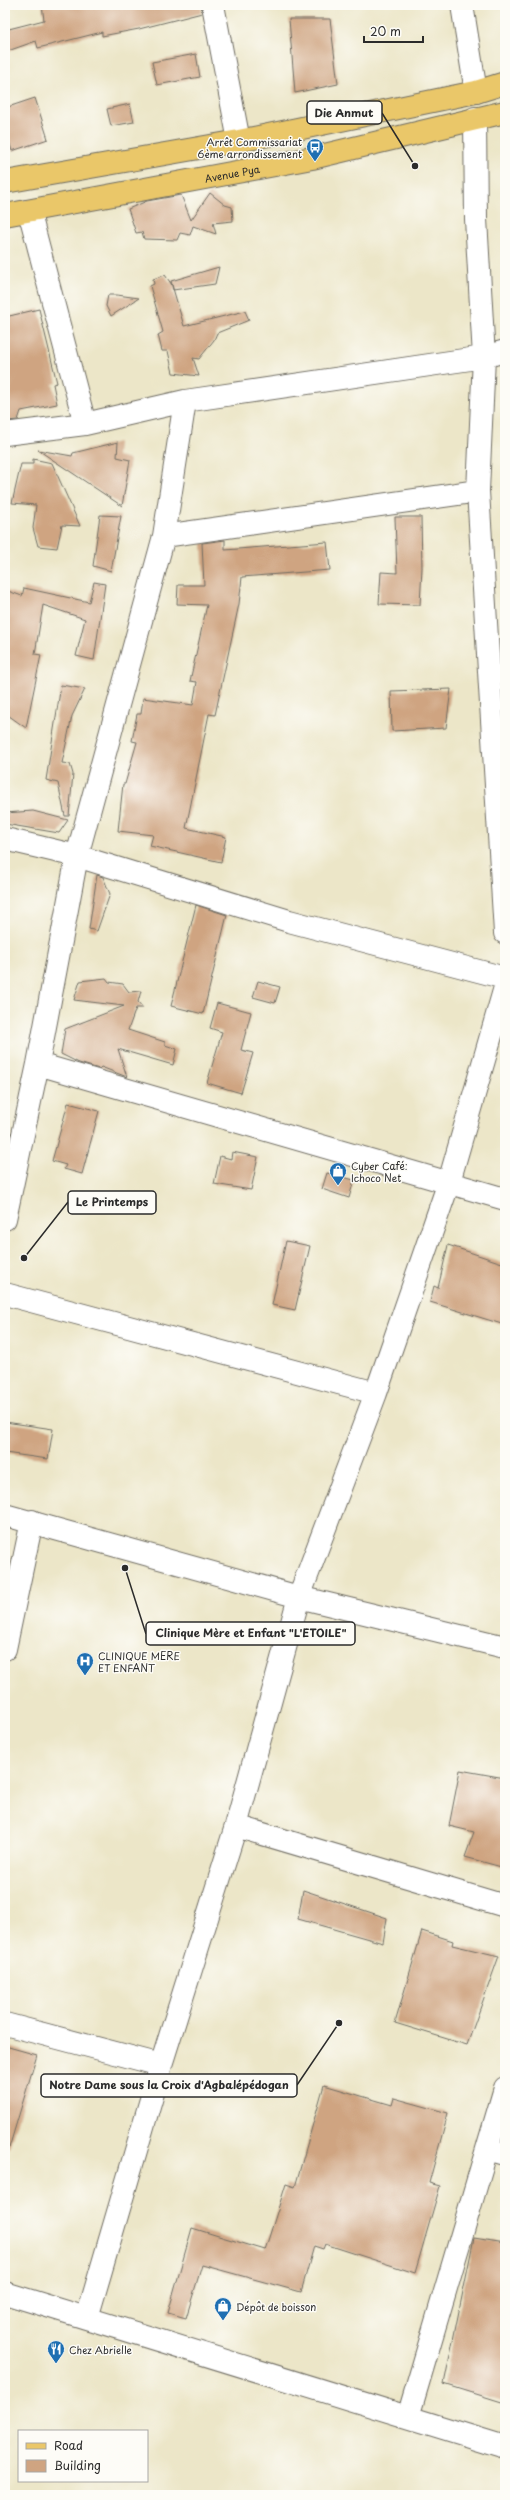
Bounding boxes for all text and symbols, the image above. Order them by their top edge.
scale bar [364,18,423,44]
text: 20 m [370,22,401,40]
callout: Die Anmut [307,101,382,124]
text: Die Anmut [315,104,374,121]
place label: Arrêt Commissariat 6ème arrondissement [198,134,302,161]
bus stop icon: Arrêt Commissariat 6ème arrondissement [305,137,325,162]
street label: Avenue Pya [203,160,262,185]
place label: Cyber Café: Ichoco Net [351,1158,408,1185]
shop icon: Cyber Café: Ichoco Net [328,1161,348,1186]
callout: Le Printemps [68,1191,156,1214]
text: Le Printemps [76,1193,149,1210]
callout: Clinique Mère et Enfant "L'ETOILE" [146,1622,355,1645]
text: Clinique Mère et Enfant "L'ETOILE" [156,1624,346,1641]
place label: CLINIQUE MERE ET ENFANT [98,1648,180,1675]
hospital icon: CLINIQUE MERE ET ENFANT [75,1651,95,1676]
callout: Notre Dame sous la Croix d'Agbalépédogan [41,2074,297,2097]
text: Notre Dame sous la Croix d'Agbalépédogan [49,2076,289,2093]
shop icon: Dépôt de boisson [213,2296,233,2321]
place label: Dépôt de boisson [236,2299,316,2314]
restaurant icon: Chez Abrielle [46,2339,66,2364]
place label: Chez Abrielle [69,2342,132,2357]
legend [18,2430,148,2482]
text: Road [54,2436,83,2454]
text: Building [54,2456,101,2474]

